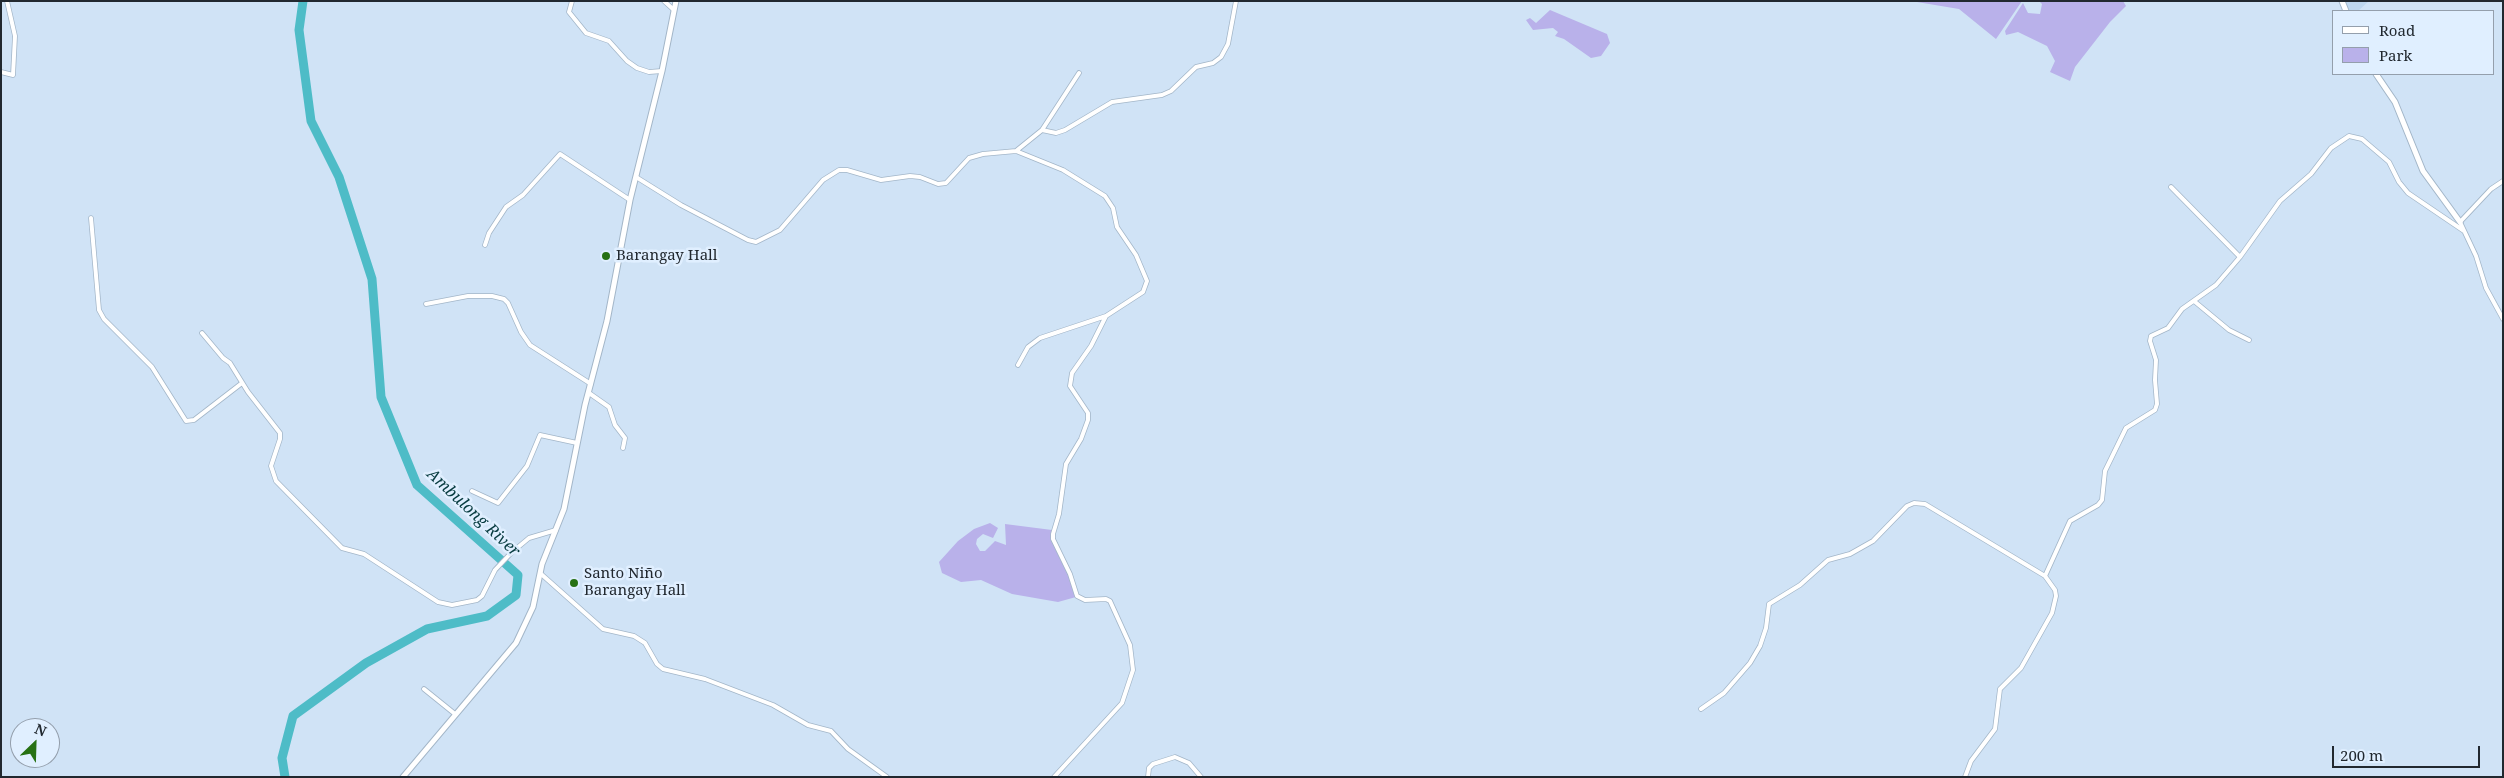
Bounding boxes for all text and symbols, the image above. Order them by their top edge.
legend [2332,10,2494,75]
text: Road [2379,20,2415,40]
text: Park [2379,45,2412,65]
place label: Barangay Hall [616,247,717,265]
marker: Barangay Hall [600,250,612,262]
water label: Ambulong River [422,465,524,561]
place label: Santo Niño Barangay Hall [584,565,685,600]
marker: Santo Niño Barangay Hall [568,577,580,589]
north arrow [10,718,60,768]
text: N [32,719,50,741]
scale bar [2334,736,2482,768]
text: 200 m [2340,745,2383,765]

